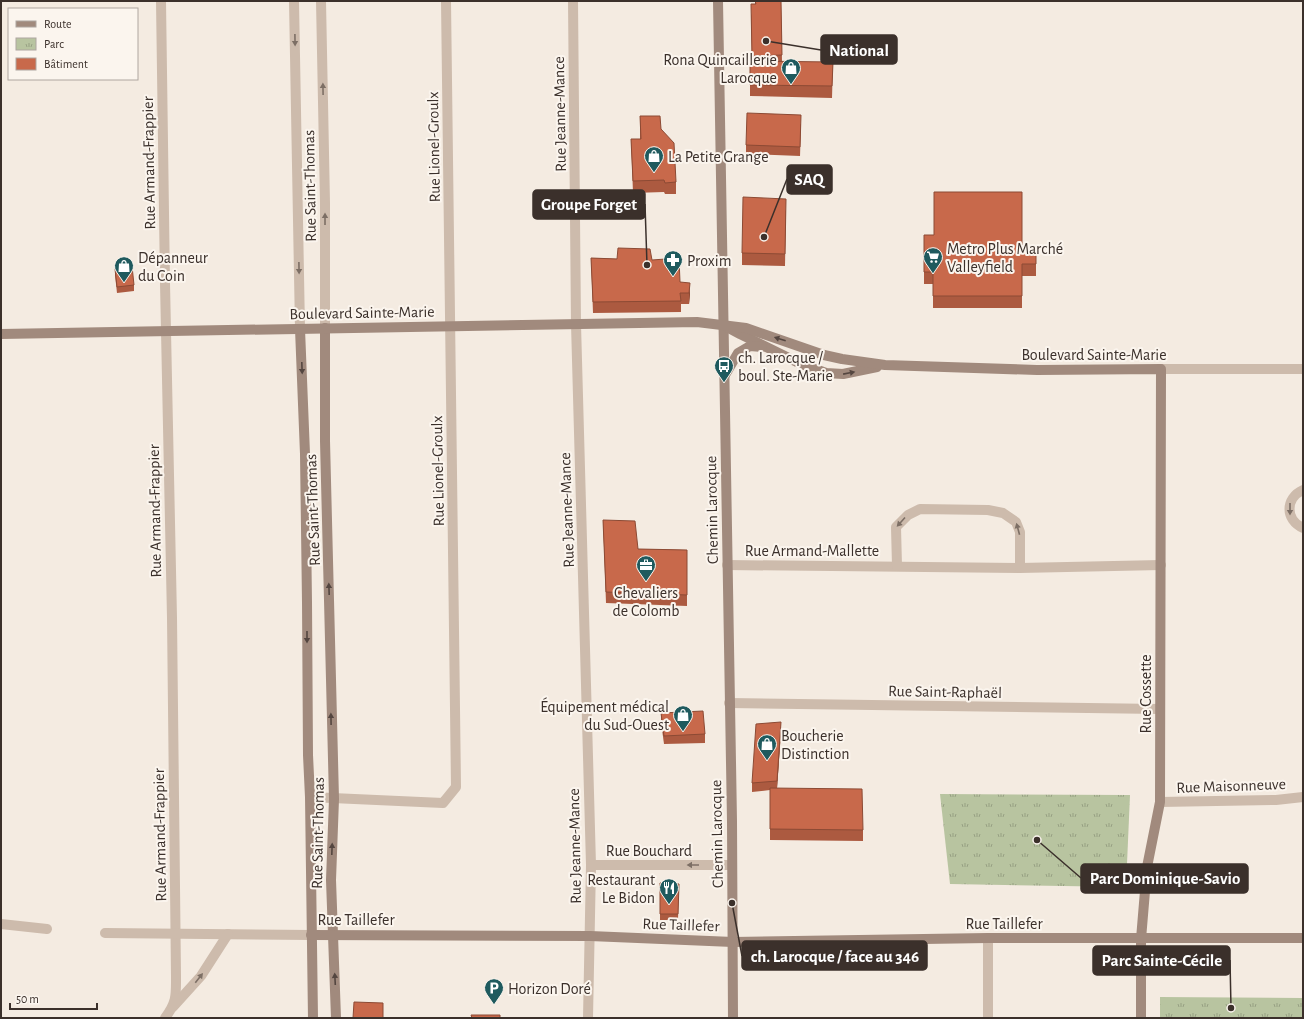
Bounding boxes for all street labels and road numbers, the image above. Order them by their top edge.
street label: Rue Jeanne-Mance [551,56,569,172]
street label: Rue Lionel-Groulx [425,91,443,203]
street label: Rue Armand-Frappier [140,95,158,230]
street label: Rue Saint-Thomas [301,130,319,242]
street label: Boulevard Sainte-Marie [289,304,435,322]
street label: Boulevard Sainte-Marie [1021,347,1167,363]
street label: Rue Lionel-Groulx [429,415,447,527]
street label: Rue Armand-Frappier [146,443,164,578]
street label: Rue Jeanne-Mance [557,452,577,568]
street label: Rue Saint-Thomas [303,454,323,566]
street label: Chemin Larocque [703,456,721,564]
street label: Rue Armand-Mallette [745,543,879,559]
street label: Rue Cossette [1138,654,1154,734]
street label: Rue Saint-Raphaël [888,683,1002,701]
street label: Rue Armand-Frappier [151,767,169,902]
street label: Rue Maisonneuve [1176,776,1286,796]
street label: Rue Saint-Thomas [309,777,327,889]
street label: Chemin Larocque [708,780,726,888]
street label: Rue Jeanne-Mance [566,788,584,904]
street label: Rue Bouchard [606,843,692,859]
street label: Rue Taillefer [317,912,395,928]
street label: Rue Taillefer [642,916,721,934]
street label: Rue Taillefer [965,916,1043,932]

